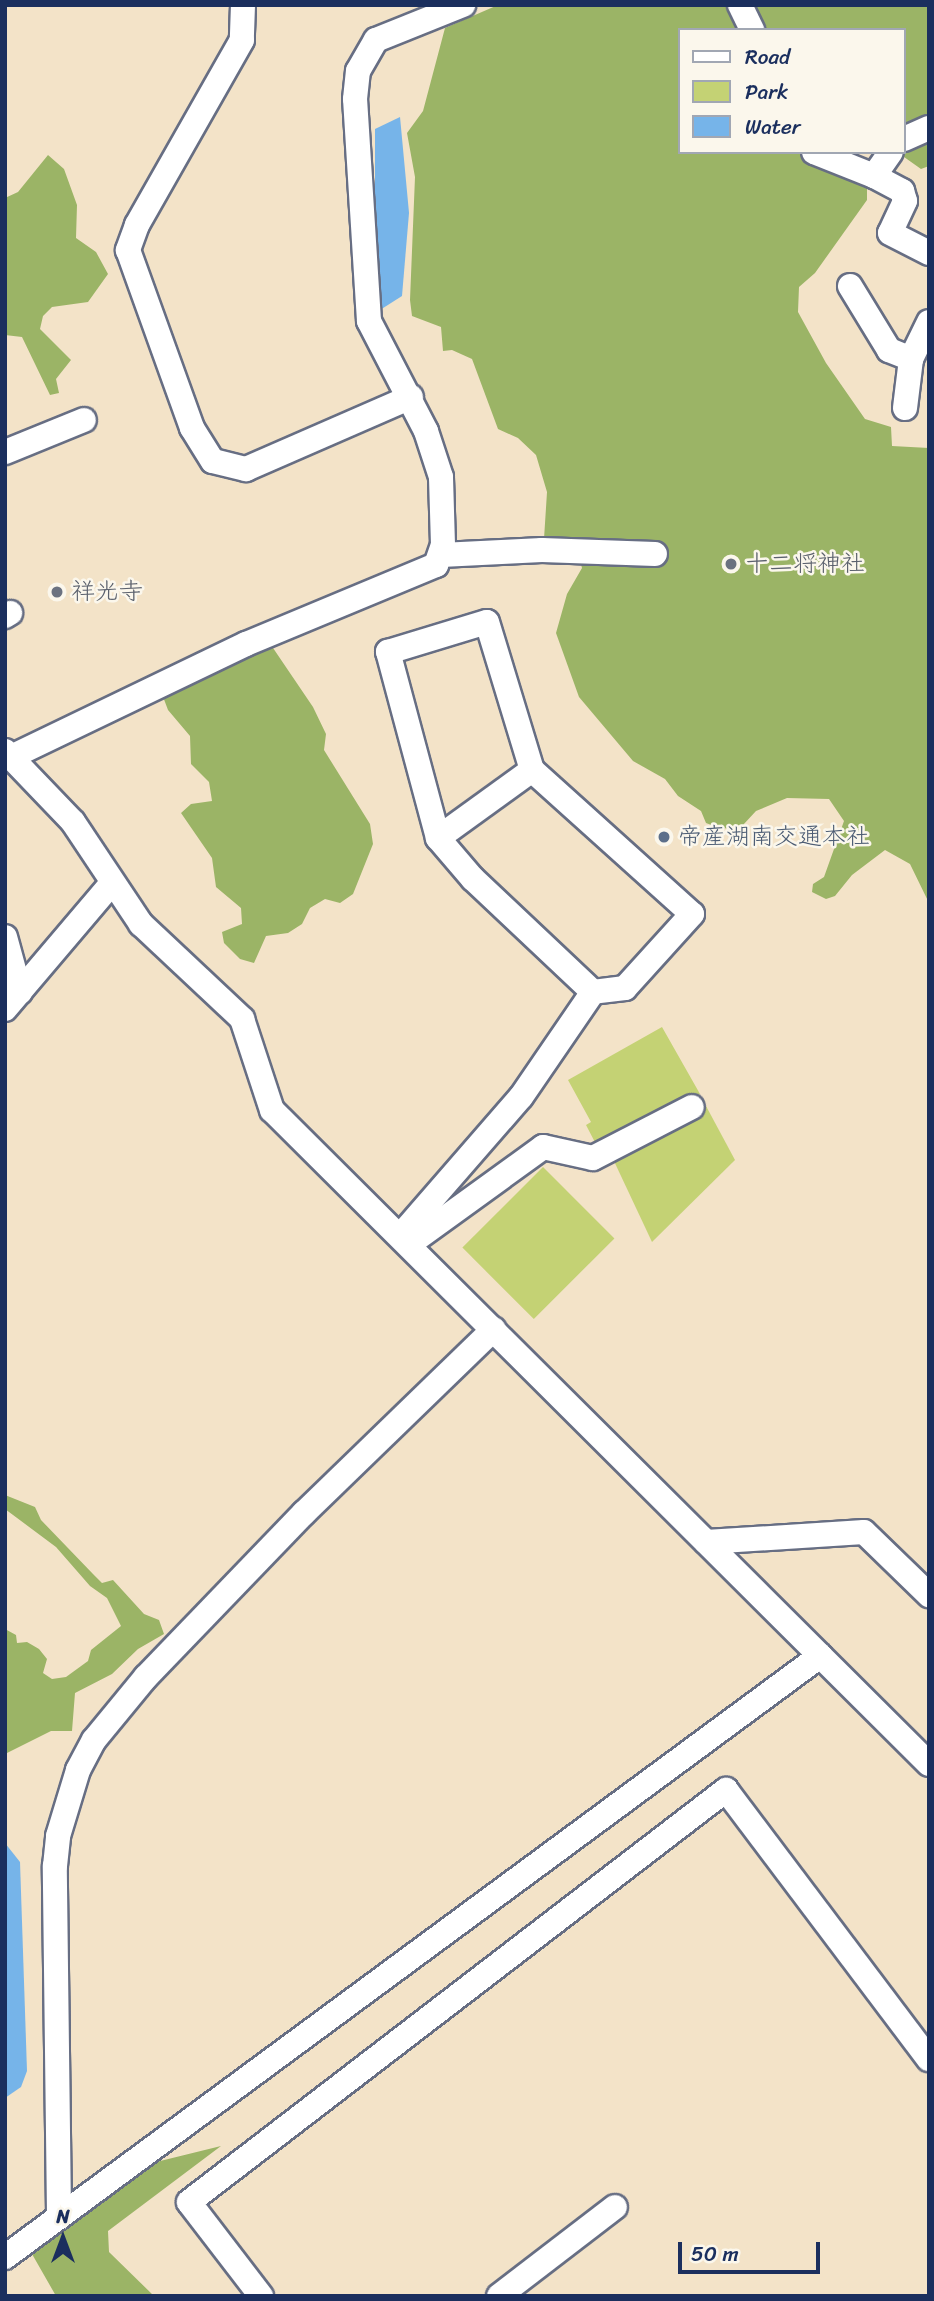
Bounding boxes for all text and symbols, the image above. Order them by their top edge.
legend [678,28,906,154]
text: Road [745,38,790,76]
text: Park [745,73,788,111]
text: Water [745,108,800,146]
place label: 十二将神社 [745,550,865,578]
marker: 十二将神社 [723,556,739,572]
place label: 祥光寺 [71,578,143,606]
marker: 祥光寺 [49,584,65,600]
place label: 帝産湖南交通本社 [678,823,870,851]
marker: 帝産湖南交通本社 [656,829,672,845]
text: N [56,2200,70,2233]
north arrow [28,2203,98,2273]
scale bar [682,2228,824,2272]
text: 50 m [691,2235,739,2273]

